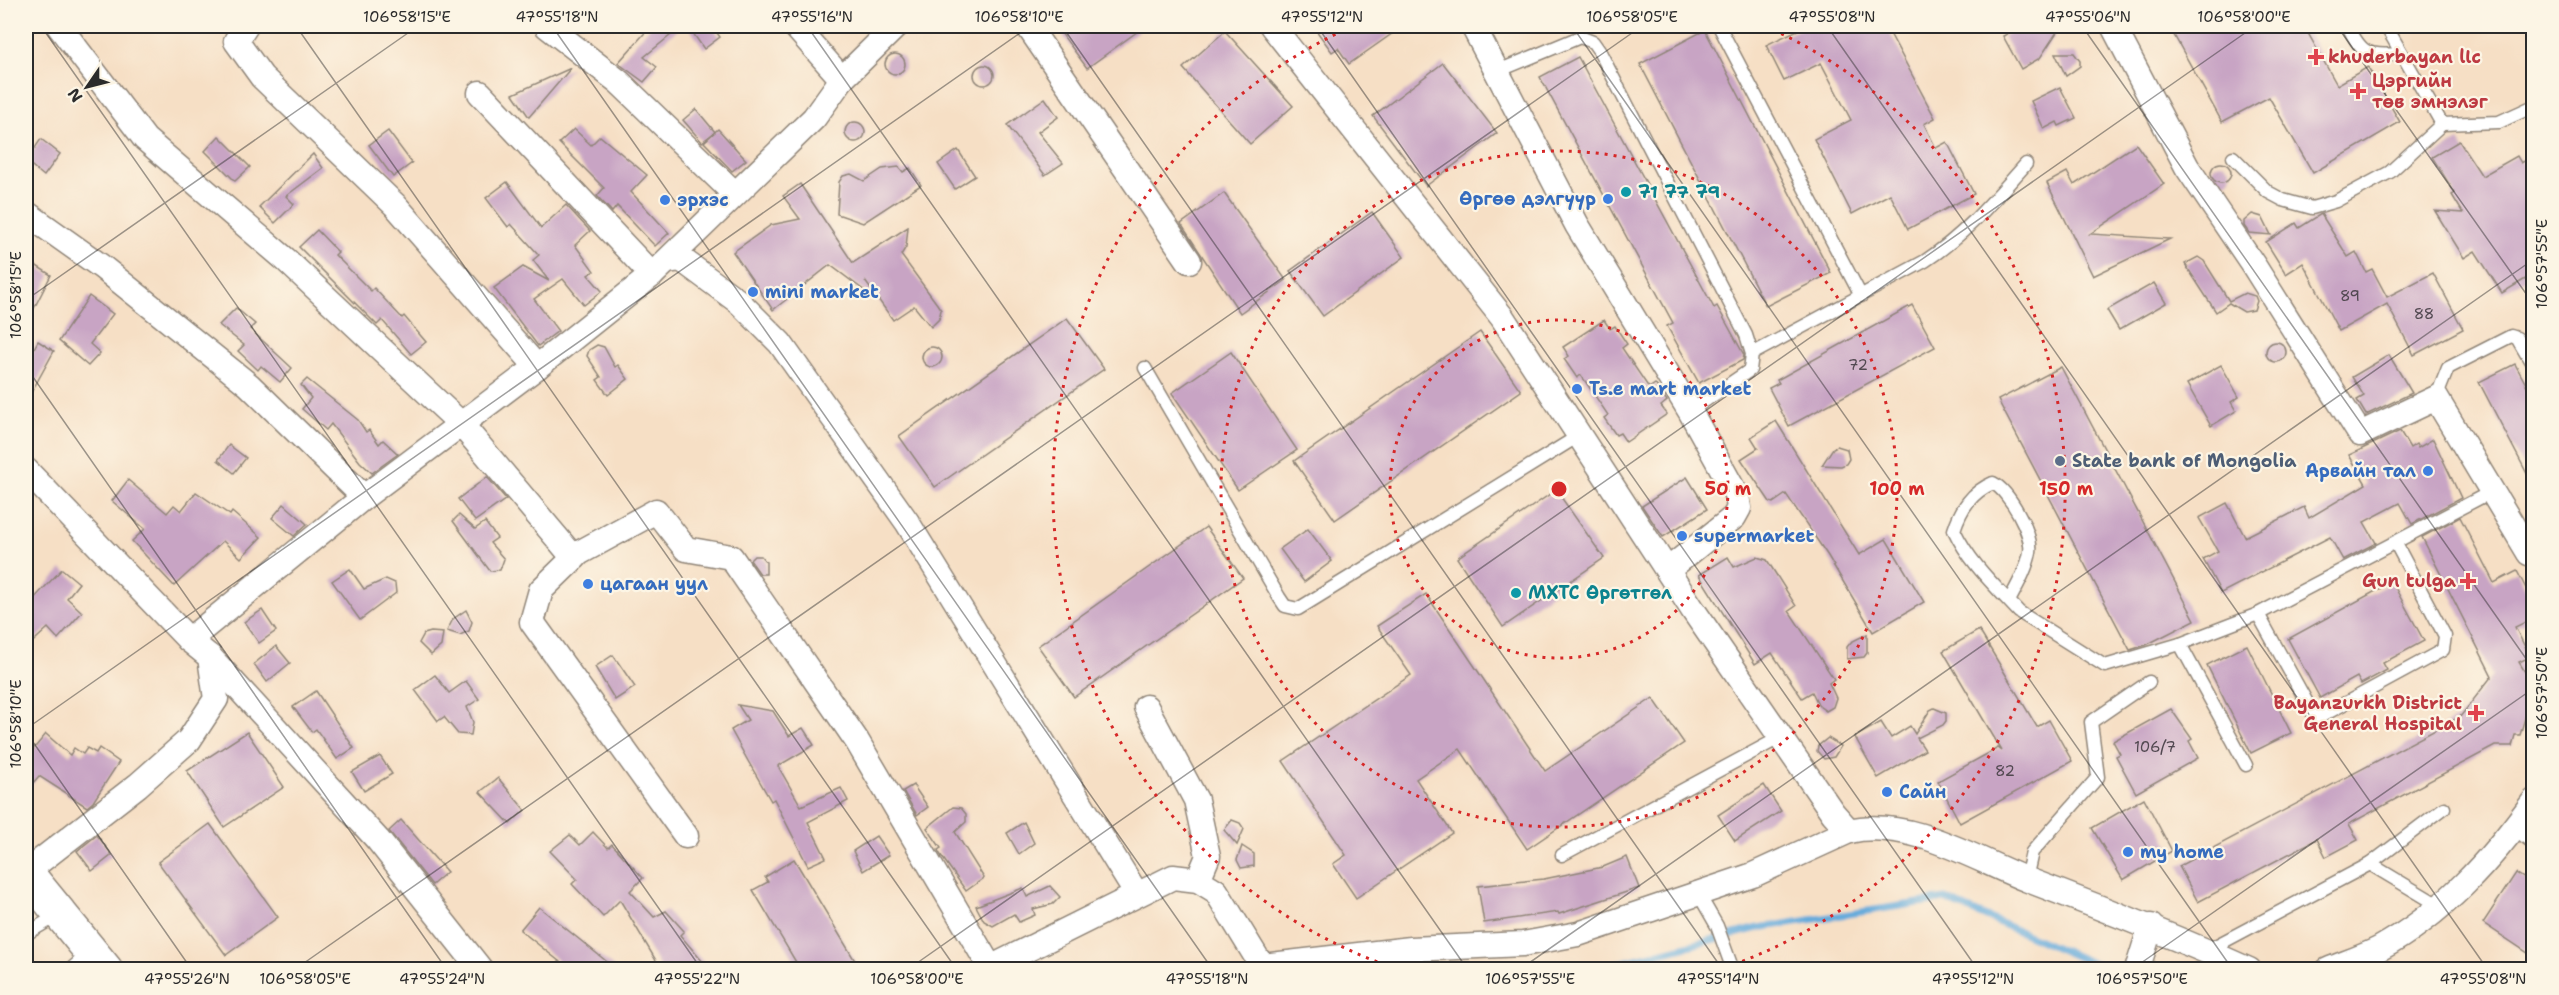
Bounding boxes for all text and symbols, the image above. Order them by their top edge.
text: 106°58'15"E [363,7,451,27]
text: 47°55'18"N [515,7,599,27]
text: 47°55'16"N [771,7,853,27]
text: 106°58'10"E [974,7,1064,27]
text: 47°55'12"N [1281,7,1363,27]
text: 106°58'05"E [1586,7,1678,27]
text: 47°55'08"N [1789,7,1875,27]
text: 47°55'06"N [2045,7,2131,27]
text: 106°58'00"E [2197,7,2291,27]
place label: khuderbayan llc [2328,45,2481,69]
marker: khuderbayan llc [2309,50,2323,64]
north arrow [57,57,117,117]
place label: Цэргийн төв эмнэлэг [2372,69,2489,114]
marker: Цэргийн төв эмнэлэг [2349,82,2367,100]
text: N [63,84,87,107]
place label: 71 77 79 [1638,180,1720,204]
marker: 71 77 79 [1619,185,1633,199]
place label: Өргөө дэлгүүр [1459,187,1596,211]
place label: эрхэс [677,188,729,212]
marker: Өргөө дэлгүүр [1601,192,1615,206]
marker: эрхэс [658,193,672,207]
text: 106°57'55"E [2532,219,2552,309]
text: 106°58'15"E [6,251,26,339]
place label: mini market [765,280,879,304]
marker: mini market [746,285,760,299]
house number: 89 [2340,286,2360,306]
house number: 88 [2414,304,2434,324]
house number: 72 [1848,355,1868,375]
place label: Ts.e mart market [1589,377,1751,401]
marker: Ts.e mart market [1570,382,1584,396]
place label: State bank of Mongolia [2072,449,2297,473]
marker: State bank of Mongolia [2053,454,2067,468]
place label: Арвайн тал [2305,459,2416,483]
marker: Арвайн тал [2421,464,2435,478]
text: 50 m [1705,477,1752,501]
text: 100 m [1869,477,1925,501]
text: 150 m [2039,477,2094,501]
centre of rings [1549,479,1569,499]
place label: supermarket [1694,524,1815,548]
marker: supermarket [1675,529,1689,543]
place label: Gun tulga [2362,569,2457,593]
place label: цагаан уул [600,572,708,596]
marker: Gun tulga [2461,574,2475,588]
marker: цагаан уул [581,577,595,591]
place label: МХТС Өргөтгөл [1528,581,1672,605]
marker: МХТС Өргөтгөл [1509,586,1523,600]
text: 106°57'50"E [2532,647,2552,739]
text: 106°58'10"E [6,679,26,769]
place label: Bayanzurkh District General Hospital [2274,691,2462,736]
marker: Bayanzurkh District General Hospital [2467,704,2485,722]
house number: 106/7 [2134,737,2176,757]
house number: 82 [1995,761,2015,781]
place label: Сайн [1899,780,1946,804]
marker: Сайн [1880,785,1894,799]
place label: my home [2140,840,2224,864]
marker: my home [2121,845,2135,859]
text: 47°55'26"N [144,969,230,989]
text: 106°58'05"E [259,969,351,989]
text: 47°55'24"N [399,969,485,989]
text: 47°55'22"N [654,969,740,989]
text: 106°58'00"E [870,969,964,989]
text: 47°55'18"N [1165,969,1249,989]
text: 106°57'55"E [1485,969,1575,989]
text: 47°55'14"N [1677,969,1759,989]
text: 47°55'12"N [1932,969,2014,989]
text: 106°57'50"E [2096,969,2188,989]
text: 47°55'08"N [2440,969,2526,989]

